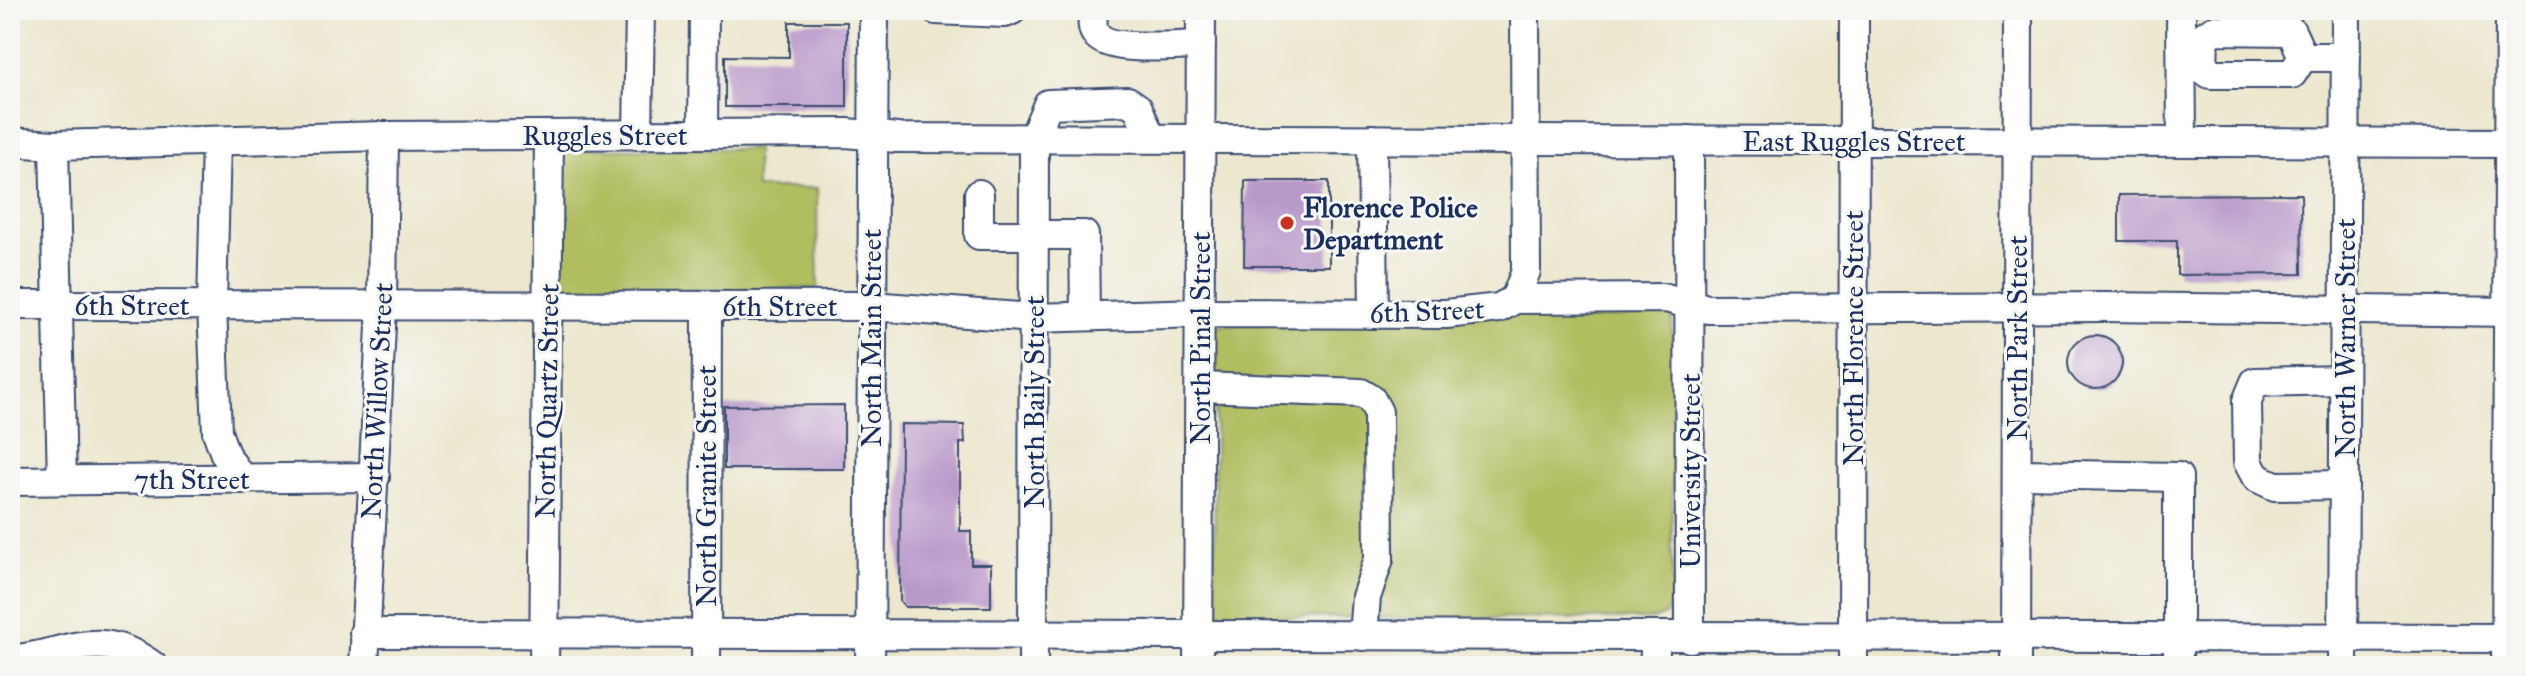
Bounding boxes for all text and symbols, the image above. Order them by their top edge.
street label: Ruggles Street [522,118,688,153]
street label: East Ruggles Street [1742,124,1966,159]
place label: Florence Police Department [1303,190,1478,257]
street label: North Florence Street [1836,210,1871,466]
marker: Florence Police Department [1278,214,1296,232]
street label: North Warner Street [2328,218,2363,458]
street label: North Main Street [854,229,889,447]
street label: North Pinal Street [1183,231,1218,445]
street label: North Park Street [2000,235,2035,441]
street label: North Willow Street [353,282,401,520]
street label: North Quartz Street [527,283,567,519]
street label: 6th Street [74,288,190,323]
street label: 6th Street [722,289,838,324]
street label: 6th Street [1369,291,1485,331]
street label: North Baily Street [1017,295,1052,509]
street label: North Granite Street [689,365,724,607]
street label: University Street [1673,373,1708,569]
street label: 7th Street [134,462,250,497]

